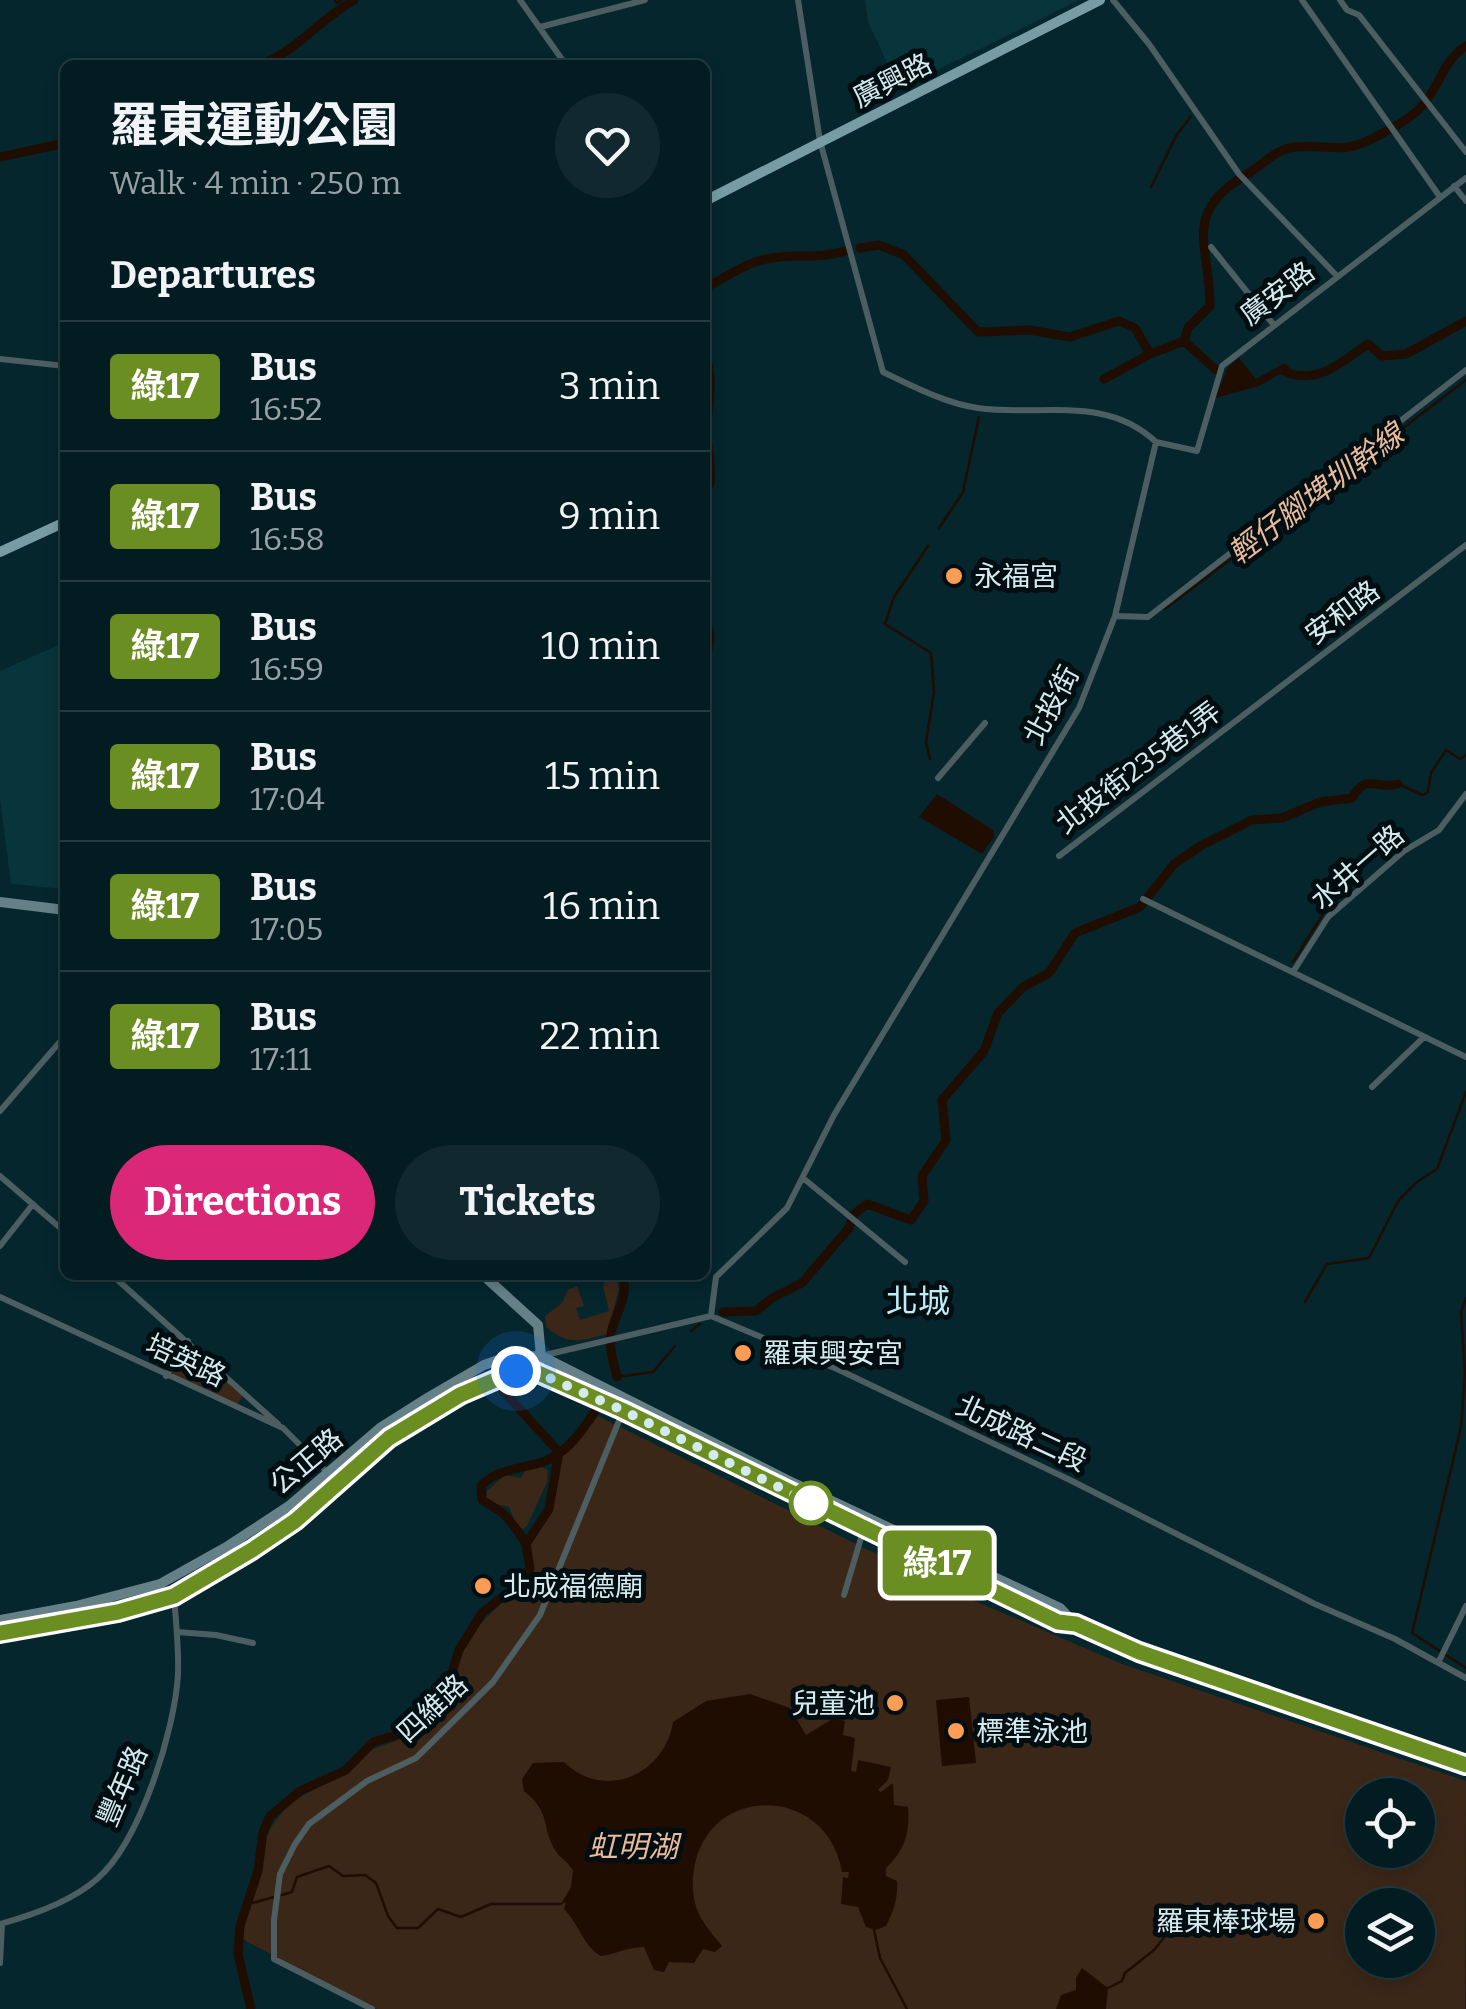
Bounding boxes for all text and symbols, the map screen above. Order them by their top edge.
street label: 廣興路 [847,47,937,114]
button: heart [555,93,660,198]
text: 羅東運動公園 [110,97,398,155]
text: Walk · 4 min · 250 m [110,164,401,202]
text: Departures [110,252,316,298]
street label: 廣安路 [1234,255,1321,332]
text: Bus [250,344,317,390]
text: 3 min [559,363,660,409]
text: 綠17 [131,365,199,407]
text: 16:52 [250,390,323,428]
water label: 輕仔腳埤圳幹線 [1221,415,1413,572]
text: Bus [250,474,317,520]
text: 9 min [559,493,660,539]
text: 綠17 [131,495,199,537]
text: 16:58 [250,520,325,558]
place label: 永福宮 [974,560,1058,593]
marker: 永福宮 [943,565,965,587]
street label: 安和路 [1299,574,1386,651]
text: Bus [250,604,317,650]
text: 10 min [541,623,660,669]
text: 綠17 [131,625,199,667]
text: 16:59 [250,650,324,688]
street label: 北投街 [1017,660,1086,750]
street label: 北投街235巷1弄 [1049,695,1227,840]
text: Bus [250,734,317,780]
text: 15 min [545,753,660,799]
text: 綠17 [131,755,199,797]
text: 17:04 [250,780,325,818]
street label: 水井一路 [1304,818,1410,917]
text: Bus [250,864,317,910]
text: 16 min [543,883,660,929]
text: 綠17 [131,885,199,927]
text: 17:05 [250,910,323,948]
text: Bus [250,994,317,1040]
text: 22 min [539,1013,660,1059]
text: 綠17 [131,1015,199,1057]
text: 17:11 [250,1040,311,1078]
button: Directions [110,1145,375,1260]
button: Tickets [395,1145,660,1260]
district label: 北城 [886,1282,950,1320]
street label: 培英路 [141,1328,231,1393]
place label: 羅東興安宮 [763,1337,903,1370]
marker: 羅東興安宮 [732,1342,754,1364]
your location [491,1346,541,1396]
street label: 北成路二段 [951,1389,1092,1478]
street label: 公正路 [264,1422,349,1501]
unlabelled marker [790,1482,832,1524]
line badge: 綠17 [880,1530,994,1596]
text: 綠17 [903,1542,971,1584]
place label: 北成福德廟 [503,1570,643,1603]
marker: 北成福德廟 [472,1575,494,1597]
street label: 四維路 [390,1668,474,1749]
place label: 兒童池 [791,1687,875,1720]
marker: 兒童池 [884,1692,906,1714]
place label: 標準泳池 [976,1715,1088,1748]
marker: 標準泳池 [945,1720,967,1742]
street label: 豐年路 [91,1741,154,1831]
map controls [1345,1778,1435,1978]
button: locate [1345,1778,1435,1868]
water label: 虹明湖 [588,1829,682,1865]
button: layers [1345,1888,1435,1978]
place label: 羅東棒球場 [1156,1905,1296,1938]
marker: 羅東棒球場 [1305,1910,1327,1932]

